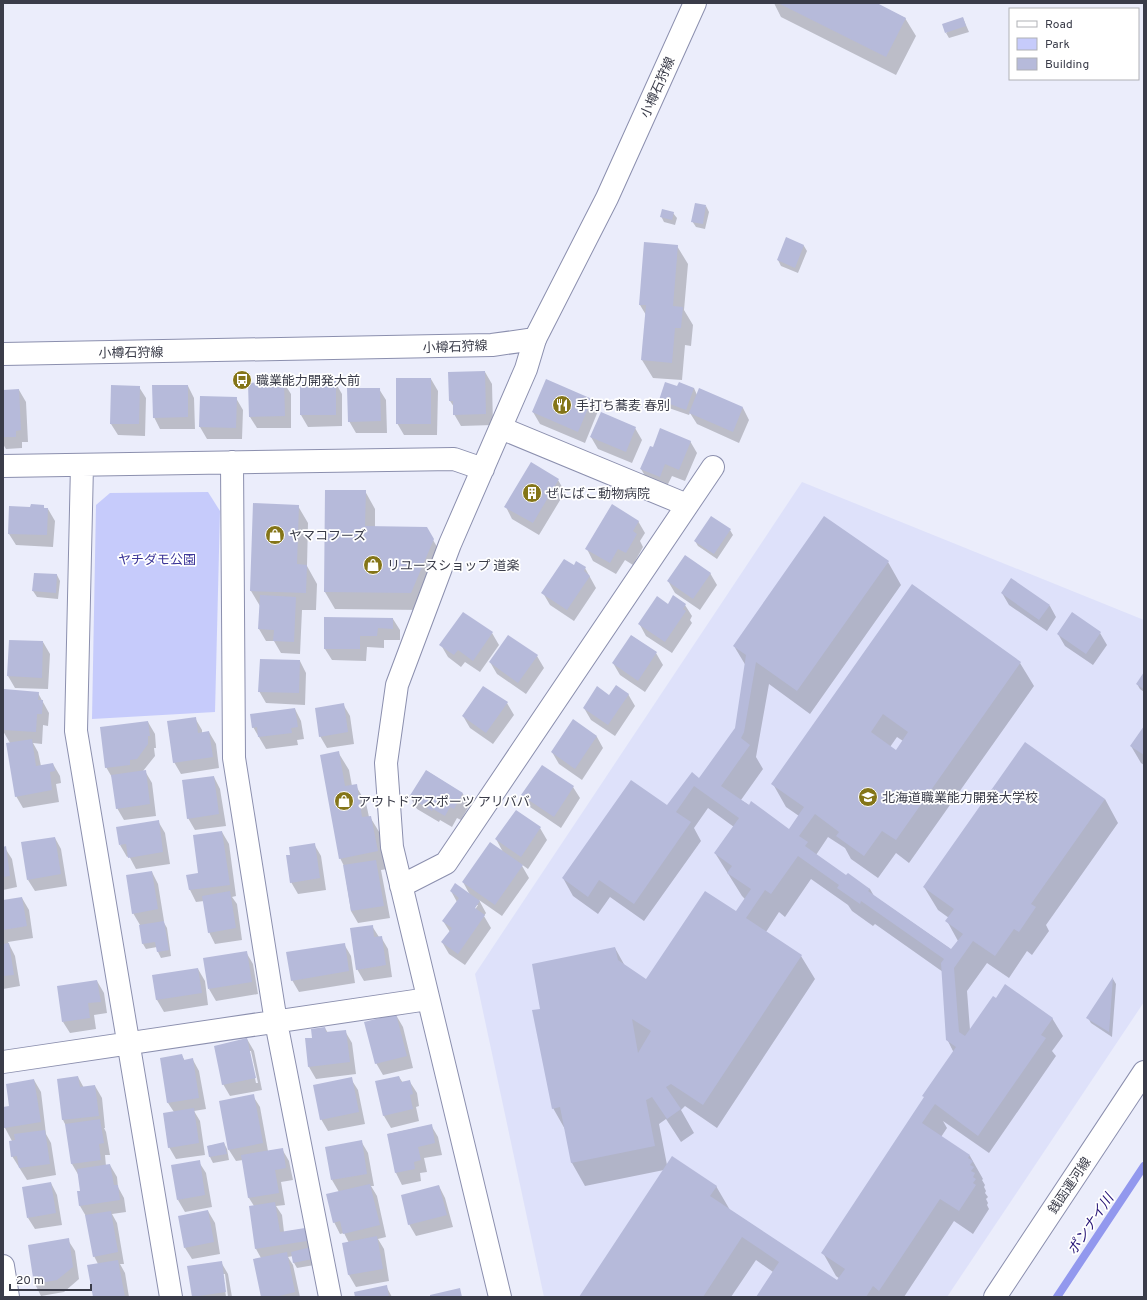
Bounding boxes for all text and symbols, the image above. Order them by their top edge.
legend [1009,8,1139,80]
text: Road [1045,17,1073,33]
text: Park [1045,37,1070,53]
street label: 小樽石狩線 [637,54,679,121]
text: Building [1045,57,1089,73]
street label: 小樽石狩線 [422,338,488,357]
street label: 小樽石狩線 [98,344,164,363]
bus stop icon: 職業能力開発大前 [231,369,253,391]
place label: 職業能力開発大前 [256,373,360,390]
restaurant icon: 手打ち蕎麦 春別 [551,394,573,416]
place label: 手打ち蕎麦 春別 [576,399,670,415]
building icon: ぜにばこ動物病院 [521,482,543,504]
place label: ぜにばこ動物病院 [546,487,650,503]
shop icon: ヤマコフーズ [264,524,286,546]
place label: ヤマコフーズ [289,528,366,545]
park label: ヤチダモ公園 [118,553,196,569]
shop icon: リユースショップ 道楽 [362,554,384,576]
place label: リユースショップ 道楽 [387,558,519,575]
school or university icon: 北海道職業能力開発大学校 [857,786,879,808]
shop icon: アウトドアスポーツ アリババ [333,790,355,812]
place label: 北海道職業能力開発大学校 [882,790,1038,807]
place label: アウトドアスポーツ アリババ [358,795,530,811]
street label: 銭函運河線 [1045,1154,1095,1218]
water label: ポンナイ川 [1065,1189,1119,1259]
scale bar [10,1266,91,1292]
text: 20 m [16,1273,44,1289]

